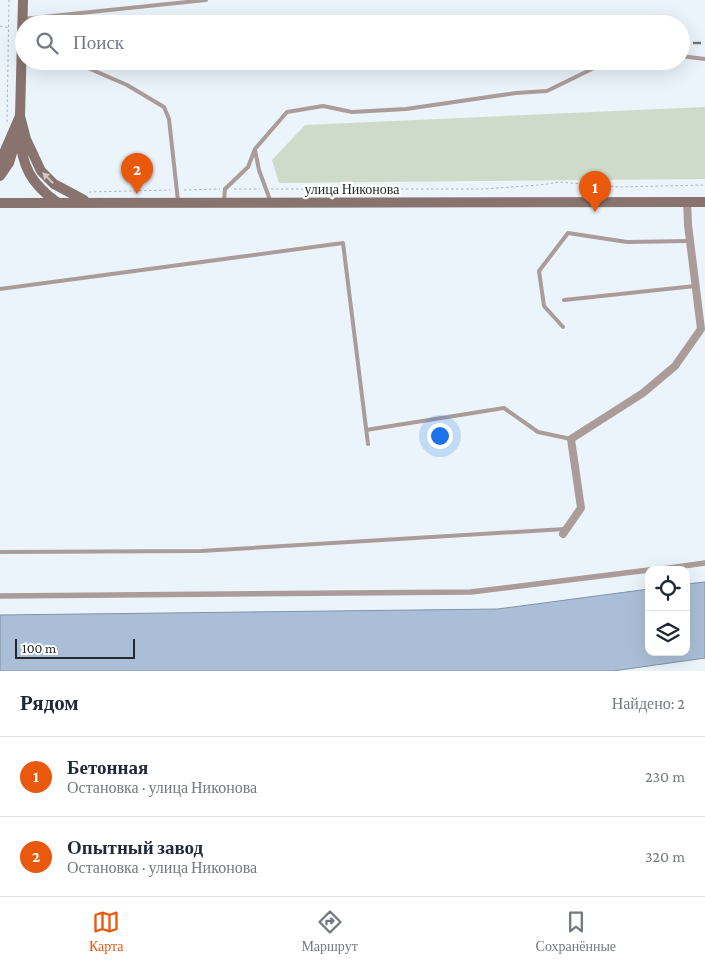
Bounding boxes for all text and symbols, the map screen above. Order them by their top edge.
search box [15,15,690,70]
icon: search [33,29,61,57]
text: Поиск [73,32,124,53]
pin: 2 [121,153,153,194]
pin: 1 [579,171,611,212]
one-way arrow [42,173,54,185]
street label: улица Никонова [304,181,400,197]
your location [427,423,453,449]
map controls [645,566,690,656]
button: locate [645,566,690,611]
button: layers [645,611,690,656]
scale bar [15,636,135,659]
text: 100 m [22,640,56,656]
text: Рядом [20,691,79,715]
text: Найдено: 2 [612,695,685,712]
text: Бетонная [67,757,148,778]
text: 1 [33,768,39,785]
text: 230 m [645,768,685,785]
text: Остановка · улица Никонова [67,779,257,796]
text: Опытный завод [67,837,203,858]
text: 2 [32,848,40,865]
text: 320 m [645,848,685,865]
text: Остановка · улица Никонова [67,859,257,876]
tab: Карта [89,908,124,955]
tab: Маршрут [301,908,358,955]
tab: Сохранённые [536,908,616,955]

